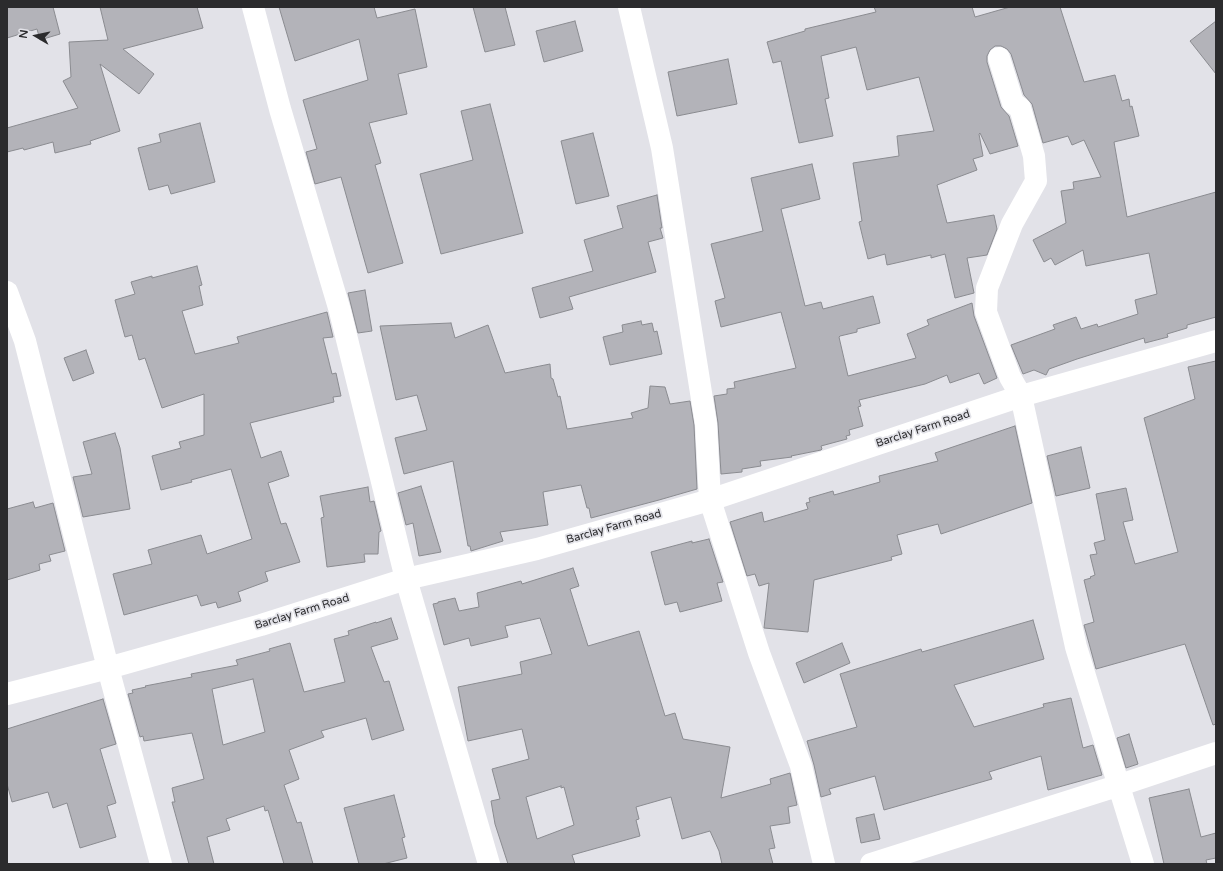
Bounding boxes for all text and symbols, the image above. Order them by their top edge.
north arrow [16,16,56,56]
text: N [17,29,31,39]
street label: Barclay Farm Road [874,408,972,450]
street label: Barclay Farm Road [565,507,663,547]
street label: Barclay Farm Road [253,591,351,633]

